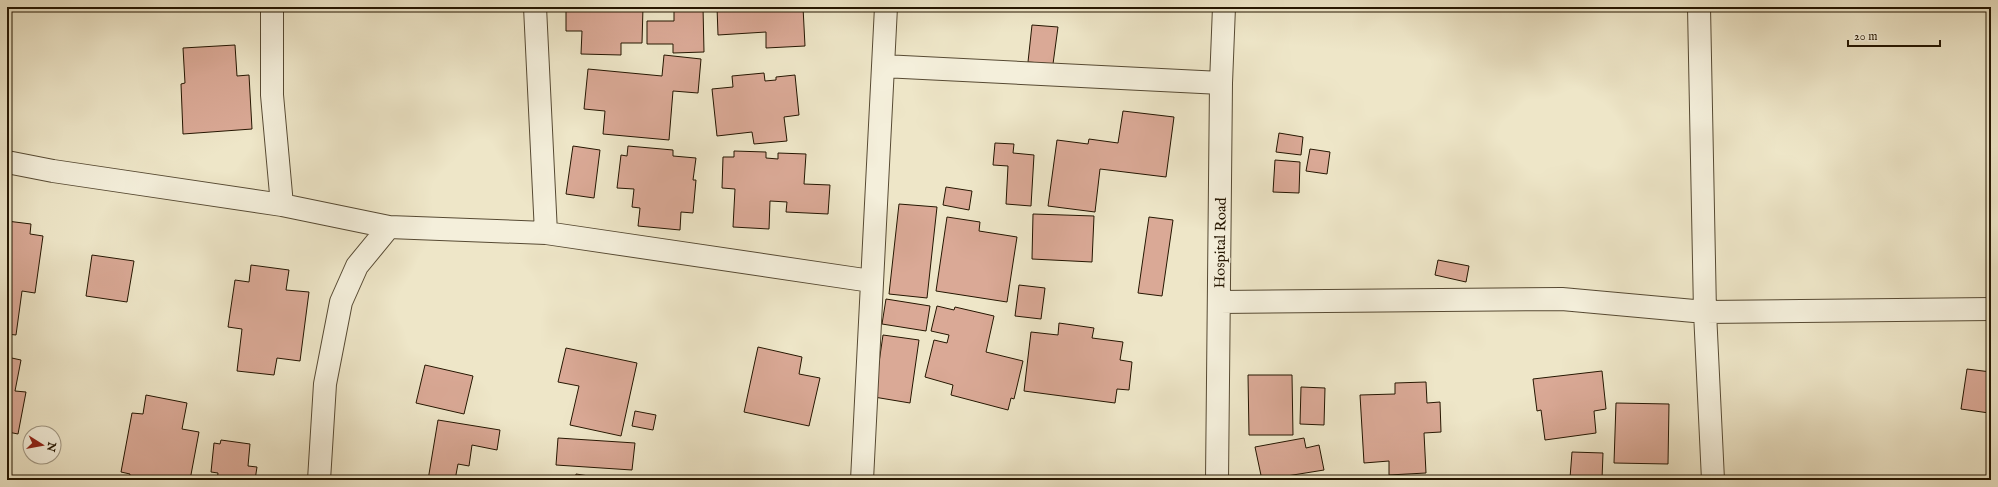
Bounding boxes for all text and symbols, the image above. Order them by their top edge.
scale bar [1848,22,1940,48]
text: 20 m [1854,29,1877,44]
street label: Hospital Road [1210,196,1231,289]
north arrow [22,425,62,465]
text: N [43,440,59,453]

